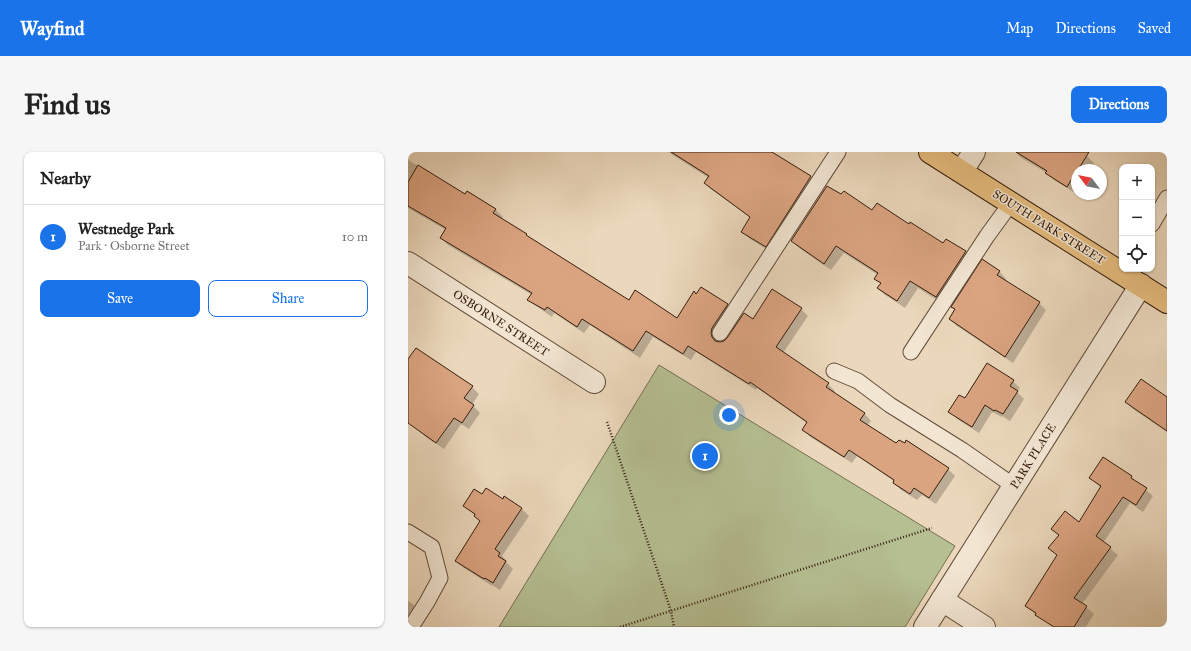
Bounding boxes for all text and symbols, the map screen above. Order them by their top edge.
text: Wayfind [20,17,85,40]
text: Map [1006,20,1033,37]
text: Directions [1055,20,1116,37]
text: Saved [1138,20,1171,37]
button: Directions [1071,86,1167,123]
text: Find us [24,87,110,122]
north arrow [1071,164,1107,200]
map controls [1119,164,1155,272]
button: + [1119,164,1155,200]
text: Nearby [40,168,91,189]
street label: SOUTH PARK STREET [990,187,1108,267]
button: − [1119,200,1155,236]
text: Westnedge Park [78,220,174,238]
text: 1 [50,229,56,245]
text: 10 m [342,229,368,245]
button: locate [1119,236,1155,272]
text: Park · Osborne Street [78,238,190,254]
button: Save [40,280,200,317]
button: Share [208,280,368,317]
street label: OSBORNE STREET [450,287,552,359]
your location [719,405,739,425]
street label: PARK PLACE [1007,420,1059,491]
pin: 1 [692,441,718,471]

